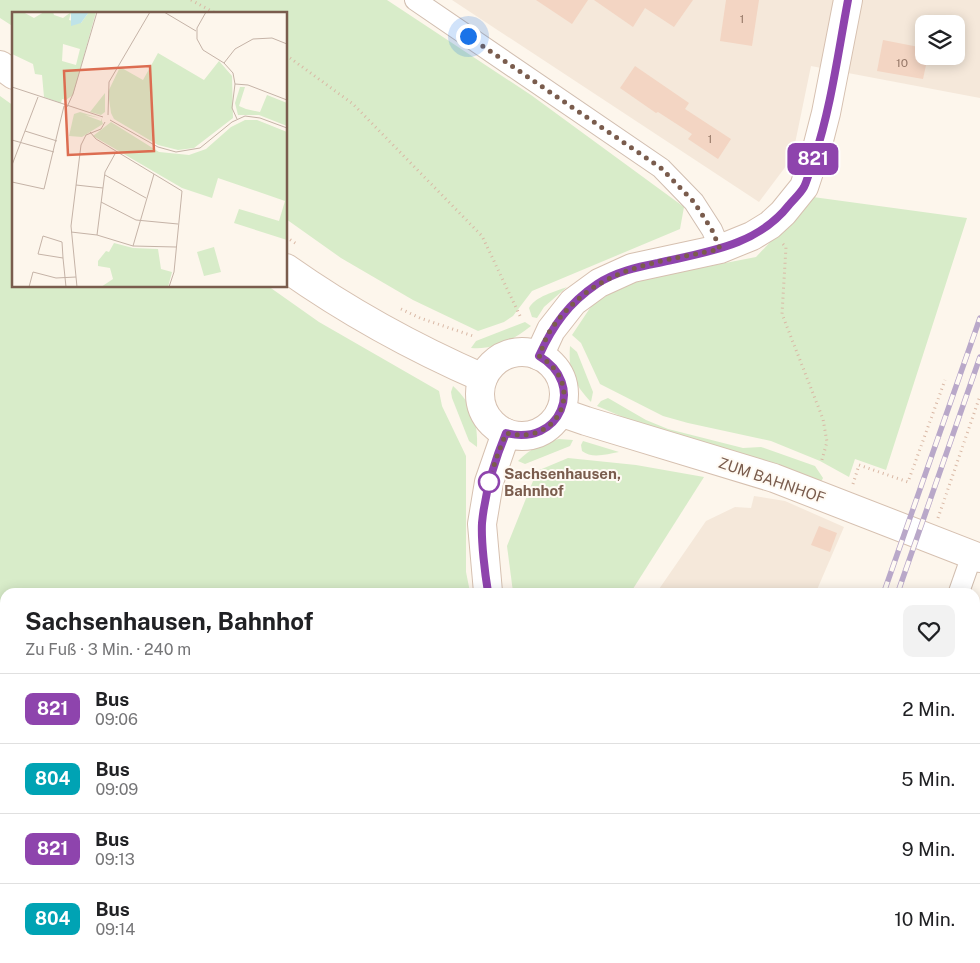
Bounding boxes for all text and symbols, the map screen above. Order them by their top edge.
inset map [12,12,288,288]
house number: 1 [740,12,744,26]
map controls [915,15,965,65]
button: layers [915,15,965,65]
your location [456,24,481,49]
house number: 10 [896,56,908,70]
house number: 1 [708,132,712,146]
line badge: 821 [784,143,842,175]
text: 821 [797,148,829,169]
street label: ZUM BAHNHOF [716,454,828,506]
place label: Sachsenhausen, Bahnhof [504,465,621,499]
marker: Sachsenhausen, Bahnhof [478,471,500,493]
button: heart [903,605,955,657]
text: Sachsenhausen, Bahnhof [25,607,313,635]
text: Zu Fuß · 3 Min. · 240 m [25,640,191,659]
text: Bus [95,688,129,710]
text: 821 [37,698,68,719]
text: 2 Min. [902,698,955,720]
text: 09:06 [95,710,138,729]
text: Bus [95,758,130,780]
text: 804 [35,768,70,789]
text: 5 Min. [901,768,955,790]
text: 09:09 [95,780,138,799]
text: Bus [95,828,129,850]
text: 821 [37,838,68,859]
text: 9 Min. [902,838,955,860]
text: 09:13 [95,850,135,869]
text: Bus [95,898,130,920]
text: 804 [35,908,70,929]
text: 10 Min. [894,908,955,930]
text: 09:14 [95,920,135,939]

